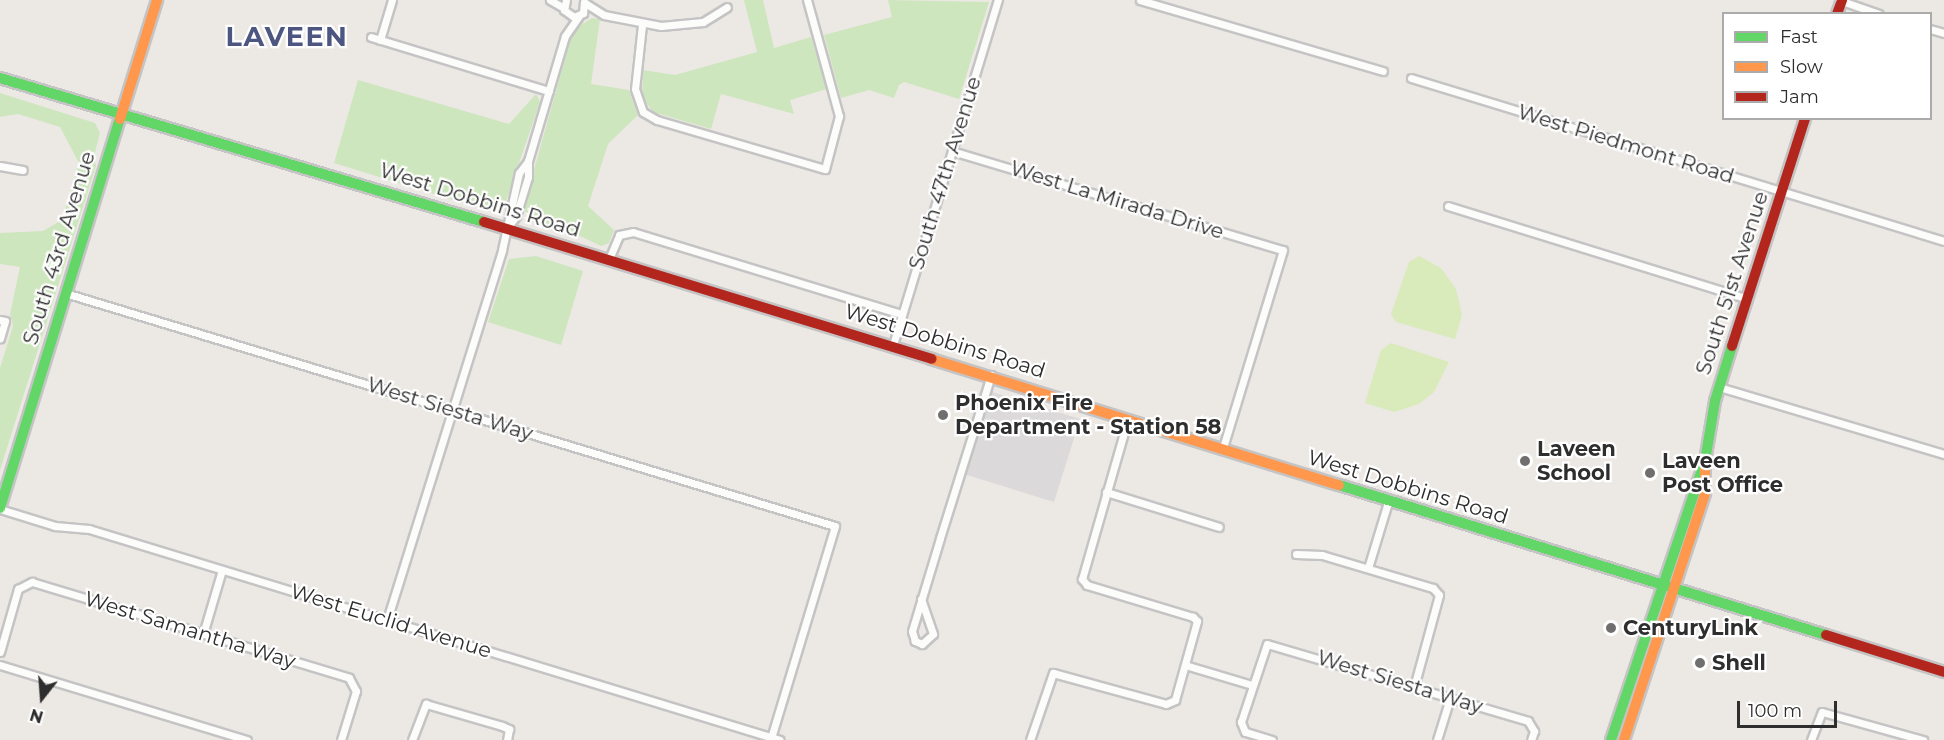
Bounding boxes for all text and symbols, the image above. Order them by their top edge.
legend [1722,12,1932,120]
district label: LAVEEN [226,21,348,53]
text: Fast [1780,26,1818,48]
text: Slow [1780,56,1823,78]
street label: South 47th Avenue [904,73,986,273]
text: Jam [1780,86,1819,108]
street label: West Piedmont Road [1515,99,1737,189]
street label: South 43rd Avenue [18,148,100,348]
street label: West La Mirada Drive [1007,155,1227,245]
street label: West Dobbins Road [377,157,583,243]
street label: South 51st Avenue [1690,188,1774,378]
street label: West Dobbins Road [842,298,1048,384]
street label: West Siesta Way [364,372,536,446]
place label: Phoenix Fire Department - Station 58 [955,390,1221,440]
marker: Phoenix Fire Department - Station 58 [936,408,950,422]
place label: Laveen School [1537,436,1616,486]
street label: West Dobbins Road [1305,444,1511,530]
place label: Laveen Post Office [1662,448,1783,498]
marker: Laveen School [1518,454,1532,468]
marker: Laveen Post Office [1643,466,1657,480]
street label: West Euclid Avenue [287,578,495,664]
street label: West Samantha Way [81,586,299,674]
place label: CenturyLink [1623,615,1758,641]
marker: CenturyLink [1604,621,1618,635]
street label: West Siesta Way [1314,645,1486,719]
place label: Shell [1712,650,1766,676]
marker: Shell [1693,656,1707,670]
north arrow [12,668,72,728]
scale bar [1740,689,1840,727]
text: 100 m [1748,700,1802,722]
text: N [28,705,46,727]

